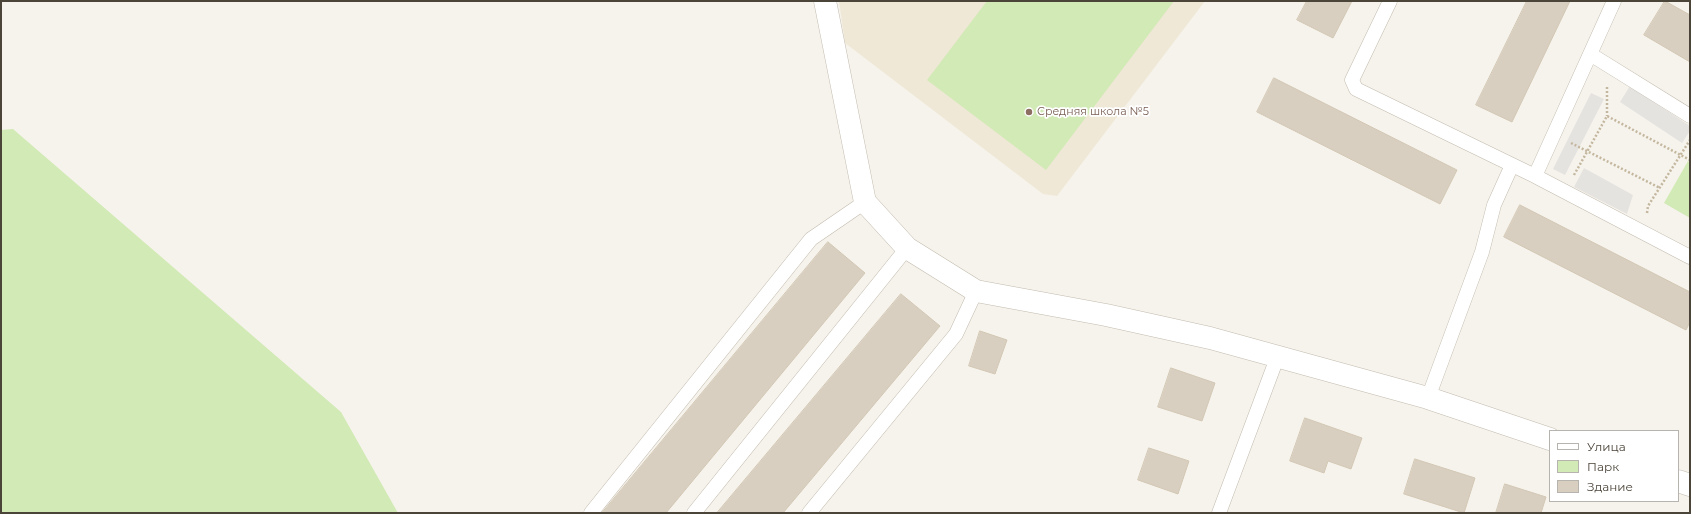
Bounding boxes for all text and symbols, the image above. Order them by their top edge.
place label: Средняя школа №5 [1037,105,1149,119]
marker: Средняя школа №5 [1024,107,1034,117]
legend [1549,430,1679,502]
text: Улица [1587,439,1626,454]
text: Парк [1587,459,1619,474]
text: Здание [1587,479,1633,494]

